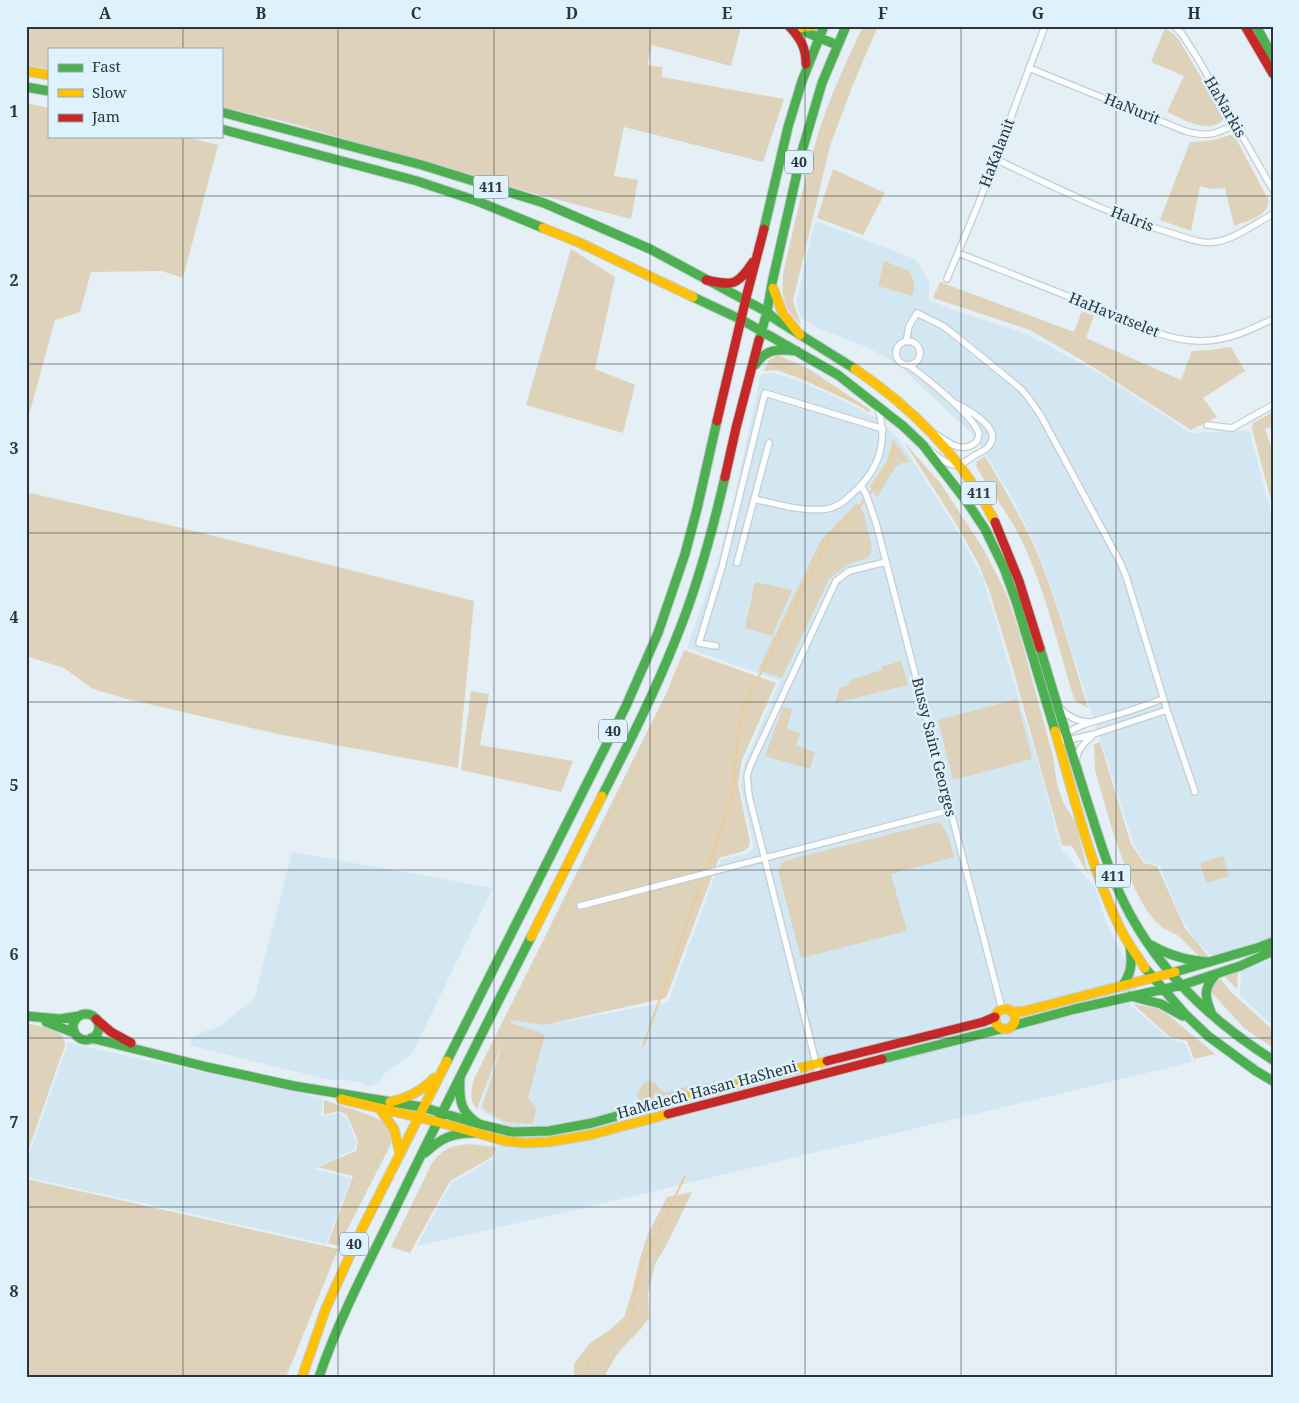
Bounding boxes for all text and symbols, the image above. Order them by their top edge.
text: A [99,2,112,24]
text: B [256,2,267,24]
text: C [411,2,422,24]
text: D [566,2,578,24]
text: E [722,2,732,24]
text: F [878,2,888,24]
text: G [1032,2,1044,24]
text: H [1187,2,1201,24]
legend [48,48,222,138]
text: Fast [92,56,121,76]
street label: HaNarkis [1200,72,1252,141]
text: Slow [92,82,126,102]
street label: HaNurit [1102,88,1163,128]
text: 1 [9,100,19,122]
text: Jam [91,106,120,126]
street label: HaKalanit [974,115,1018,190]
road number: 40 [785,150,813,173]
road number: 411 [474,176,508,198]
street label: HaIris [1108,201,1157,235]
text: 2 [9,269,19,291]
street label: HaHavatselet [1066,287,1163,341]
text: 3 [9,437,19,459]
road number: 411 [962,482,996,504]
text: 4 [9,606,19,628]
street label: Bussy Saint Georges [908,675,962,819]
road number: 40 [599,719,627,742]
text: 5 [9,774,19,796]
road number: 411 [1096,864,1130,888]
text: 6 [9,943,19,965]
street label: HaMelech Hasan HaSheni [615,1055,799,1123]
text: 7 [9,1111,19,1133]
road number: 40 [340,1232,368,1256]
text: 8 [9,1280,19,1302]

